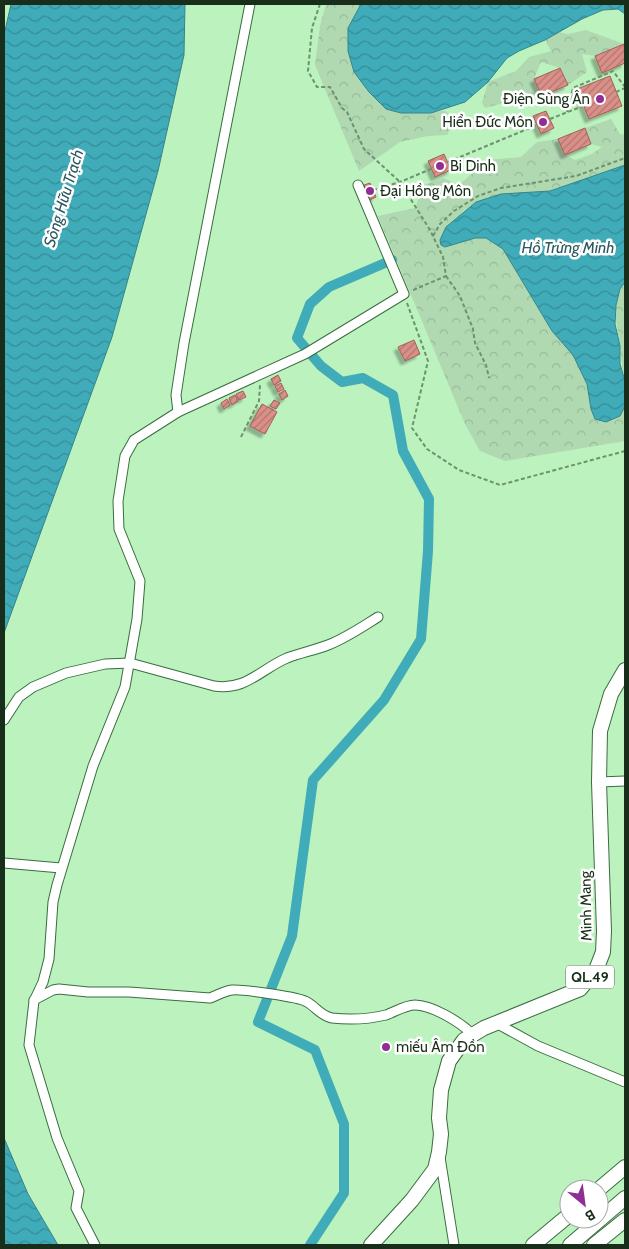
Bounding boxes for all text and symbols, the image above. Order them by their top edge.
place label: Điện Sùng Ân [503,89,590,108]
marker: Điện Sùng Ân [594,93,606,105]
place label: Hiển Đức Môn [442,113,533,131]
marker: Hiển Đức Môn [537,116,549,128]
water label: Sông Hữu Trạch [40,147,87,249]
place label: Bi Dinh [450,157,496,175]
marker: Bi Dinh [434,160,446,172]
place label: Đại Hồng Môn [380,182,471,200]
marker: Đại Hồng Môn [364,185,376,197]
water label: Hồ Trừng Minh [522,238,614,257]
street label: Minh Mang [576,870,596,941]
road number: QL.49 [566,966,614,989]
place label: miếu Âm Đồn [396,1037,485,1056]
marker: miếu Âm Đồn [380,1041,392,1053]
north arrow [559,1179,609,1229]
text: B [582,1205,598,1225]

